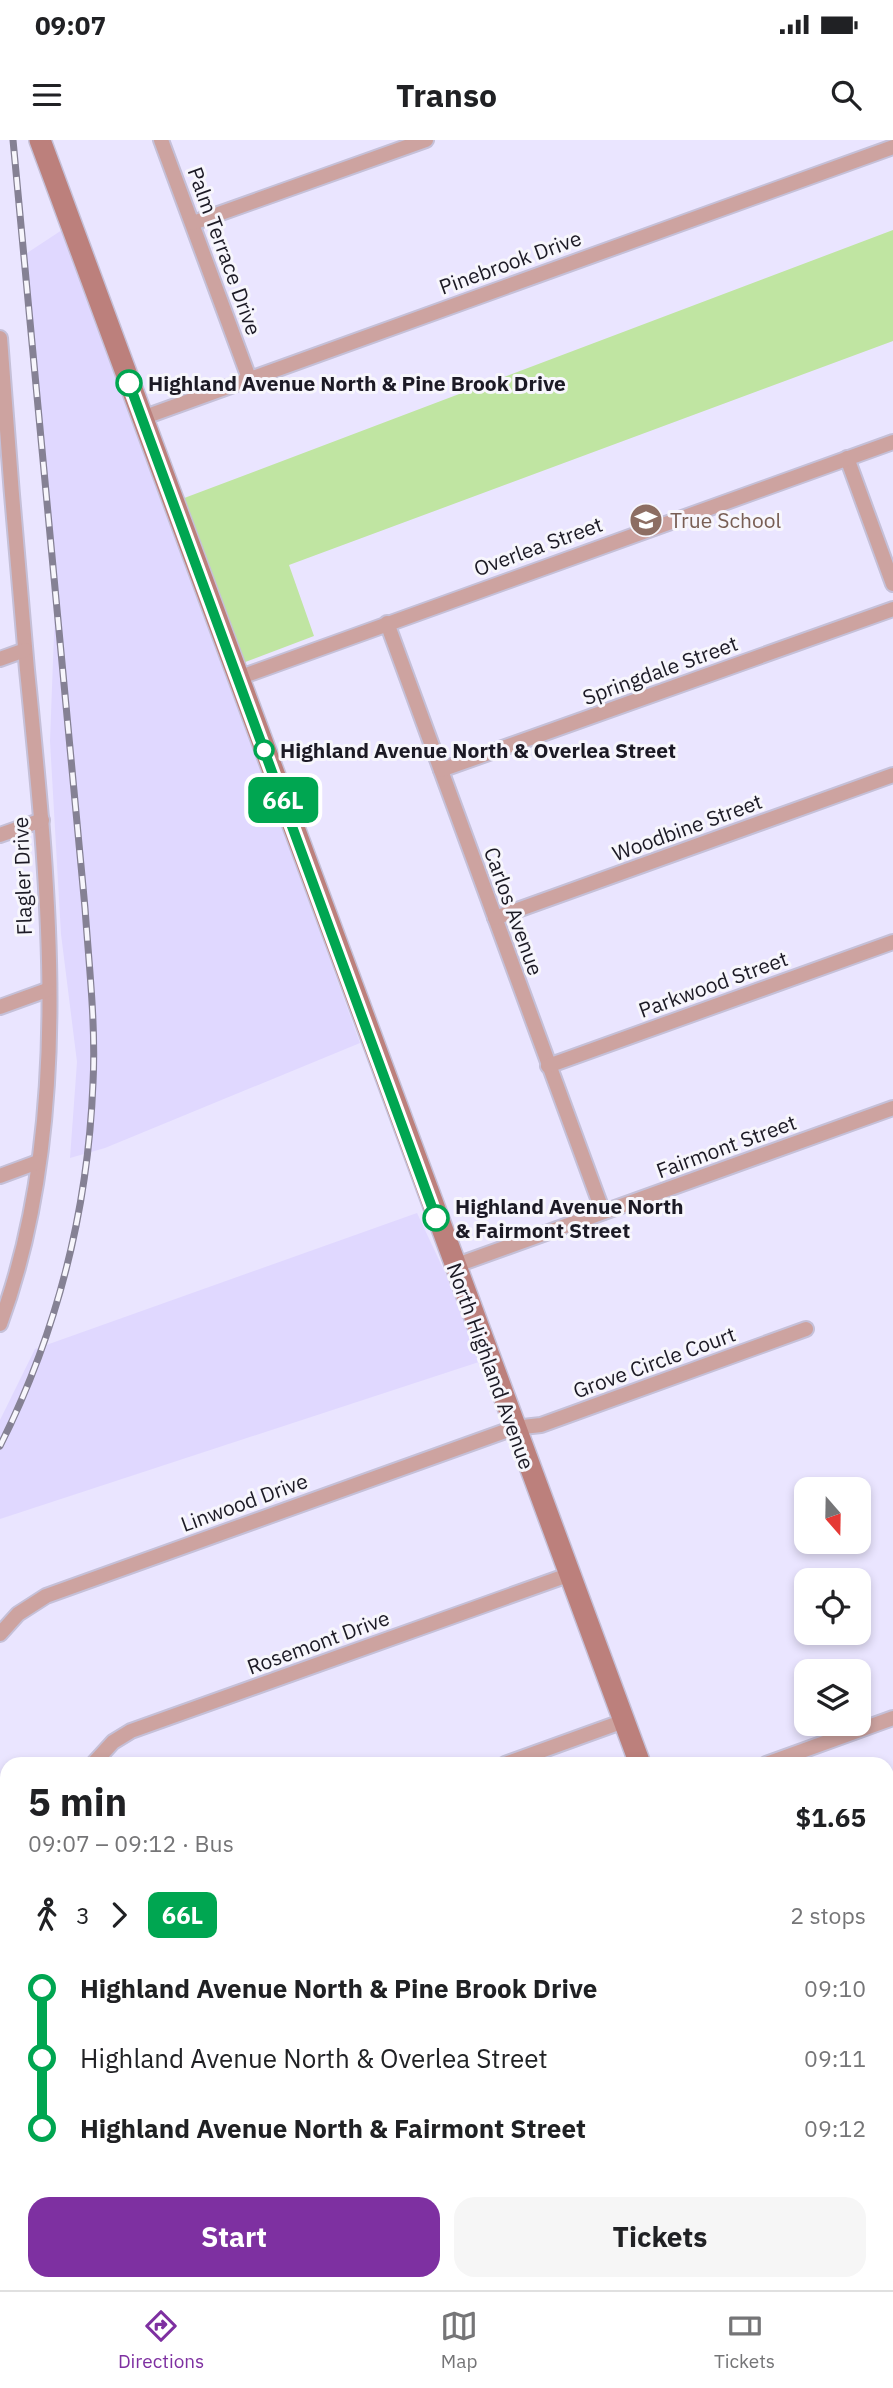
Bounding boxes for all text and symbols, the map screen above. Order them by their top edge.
text: 09:07 [35,8,106,42]
text: Transo [396,74,497,116]
icon: menu [28,76,66,114]
icon: search [827,76,865,114]
street label: Palm Terrace Drive [182,163,268,339]
street label: Pinebrook Drive [435,223,585,301]
place label: Highland Avenue North & Pine Brook Drive [148,369,566,397]
marker: Highland Avenue North & Pine Brook Drive [116,370,142,396]
school or university icon: True School [627,501,665,539]
place label: True School [670,506,781,534]
street label: Overlea Street [470,510,606,582]
street label: Springdale Street [578,629,742,711]
place label: Highland Avenue North & Overlea Street [280,736,676,764]
marker: Highland Avenue North & Overlea Street [254,740,274,760]
line badge: 66L [243,777,323,823]
text: 66L [262,784,304,816]
street label: Woodbine Street [608,787,766,867]
street label: Flagler Drive [6,816,38,936]
street label: Carlos Avenue [478,843,550,979]
street label: Parkwood Street [635,944,791,1024]
street label: Fairmont Street [652,1108,800,1184]
place label: Highland Avenue North & Fairmont Street [455,1192,684,1244]
marker: Highland Avenue North & Fairmont Street [423,1205,449,1231]
street label: North Highland Avenue [441,1259,541,1473]
street label: Grove Circle Court [569,1320,739,1404]
street label: Linwood Drive [177,1466,311,1538]
north arrow [794,1477,872,1554]
map controls [794,1477,871,1736]
button: locate [794,1568,871,1645]
street label: Rosemont Drive [243,1603,393,1681]
button: layers [794,1659,871,1736]
text: 5 min [28,1777,127,1826]
text: $1.65 [796,1800,866,1834]
text: 09:07 – 09:12 · Bus [28,1828,234,1858]
icon: walk [28,1896,66,1934]
icon: forward [100,1896,138,1934]
text: 66L [162,1899,203,1931]
text: 3 [76,1900,90,1930]
text: 2 stops [790,1900,866,1930]
text: Highland Avenue North & Pine Brook Drive [80,1971,597,2005]
text: 09:10 [804,1973,866,2003]
text: Highland Avenue North & Overlea Street [80,2041,548,2075]
text: 09:11 [804,2043,866,2073]
text: Highland Avenue North & Fairmont Street [80,2111,586,2145]
text: 09:12 [804,2113,866,2143]
button: Start [28,2197,440,2277]
button: Tickets [454,2197,866,2277]
tab: Directions [118,2307,204,2373]
tab: Map [440,2307,478,2373]
tab: Tickets [714,2307,775,2373]

